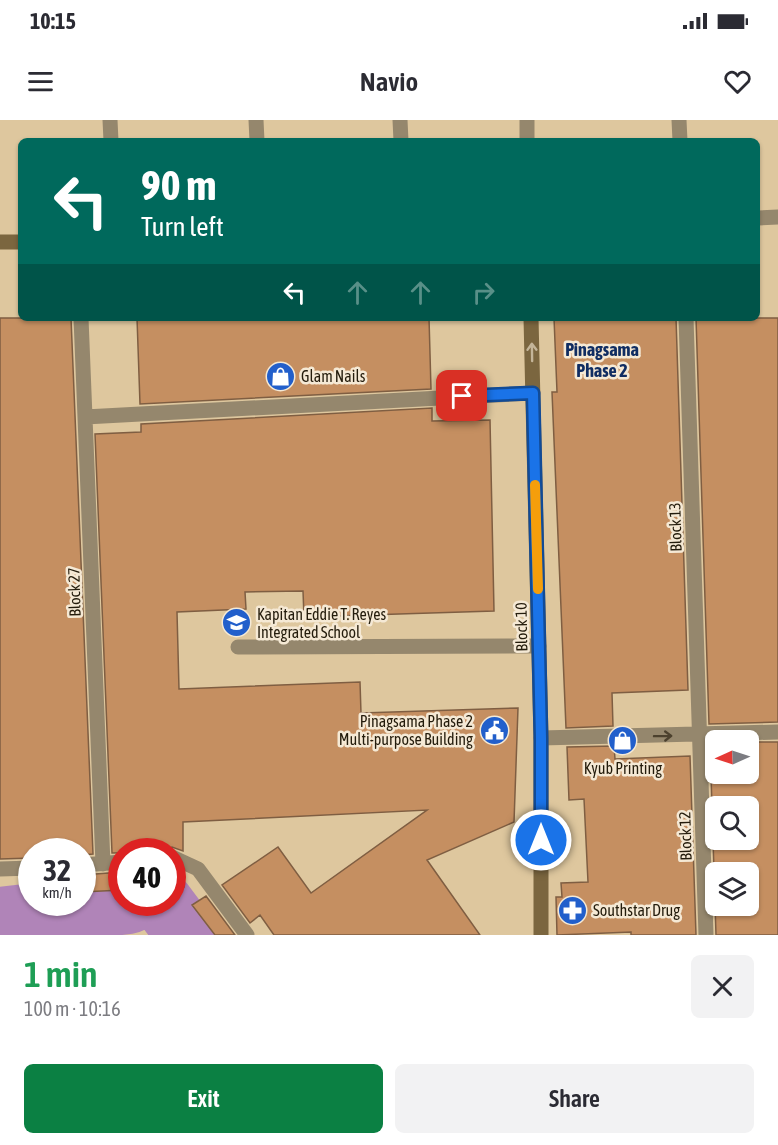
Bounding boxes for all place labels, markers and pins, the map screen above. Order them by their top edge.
shop icon: Glam Nails [264,360,296,392]
place label: Glam Nails [301,367,366,385]
pin [436,370,487,421]
place label: Kapitan Eddie T. Reyes Integrated School [257,605,386,642]
school or university icon: Kapitan Eddie T. Reyes Integrated School [220,607,252,639]
place label: Pinagsama Phase 2 Multi-purpose Building [339,712,473,749]
public building icon: Pinagsama Phase 2 Multi-purpose Building [478,714,510,746]
shop icon: Kyub Printing [607,724,639,756]
place label: Kyub Printing [584,759,662,778]
pharmacy icon: Southstar Drug [556,894,588,926]
place label: Southstar Drug [593,901,680,920]

